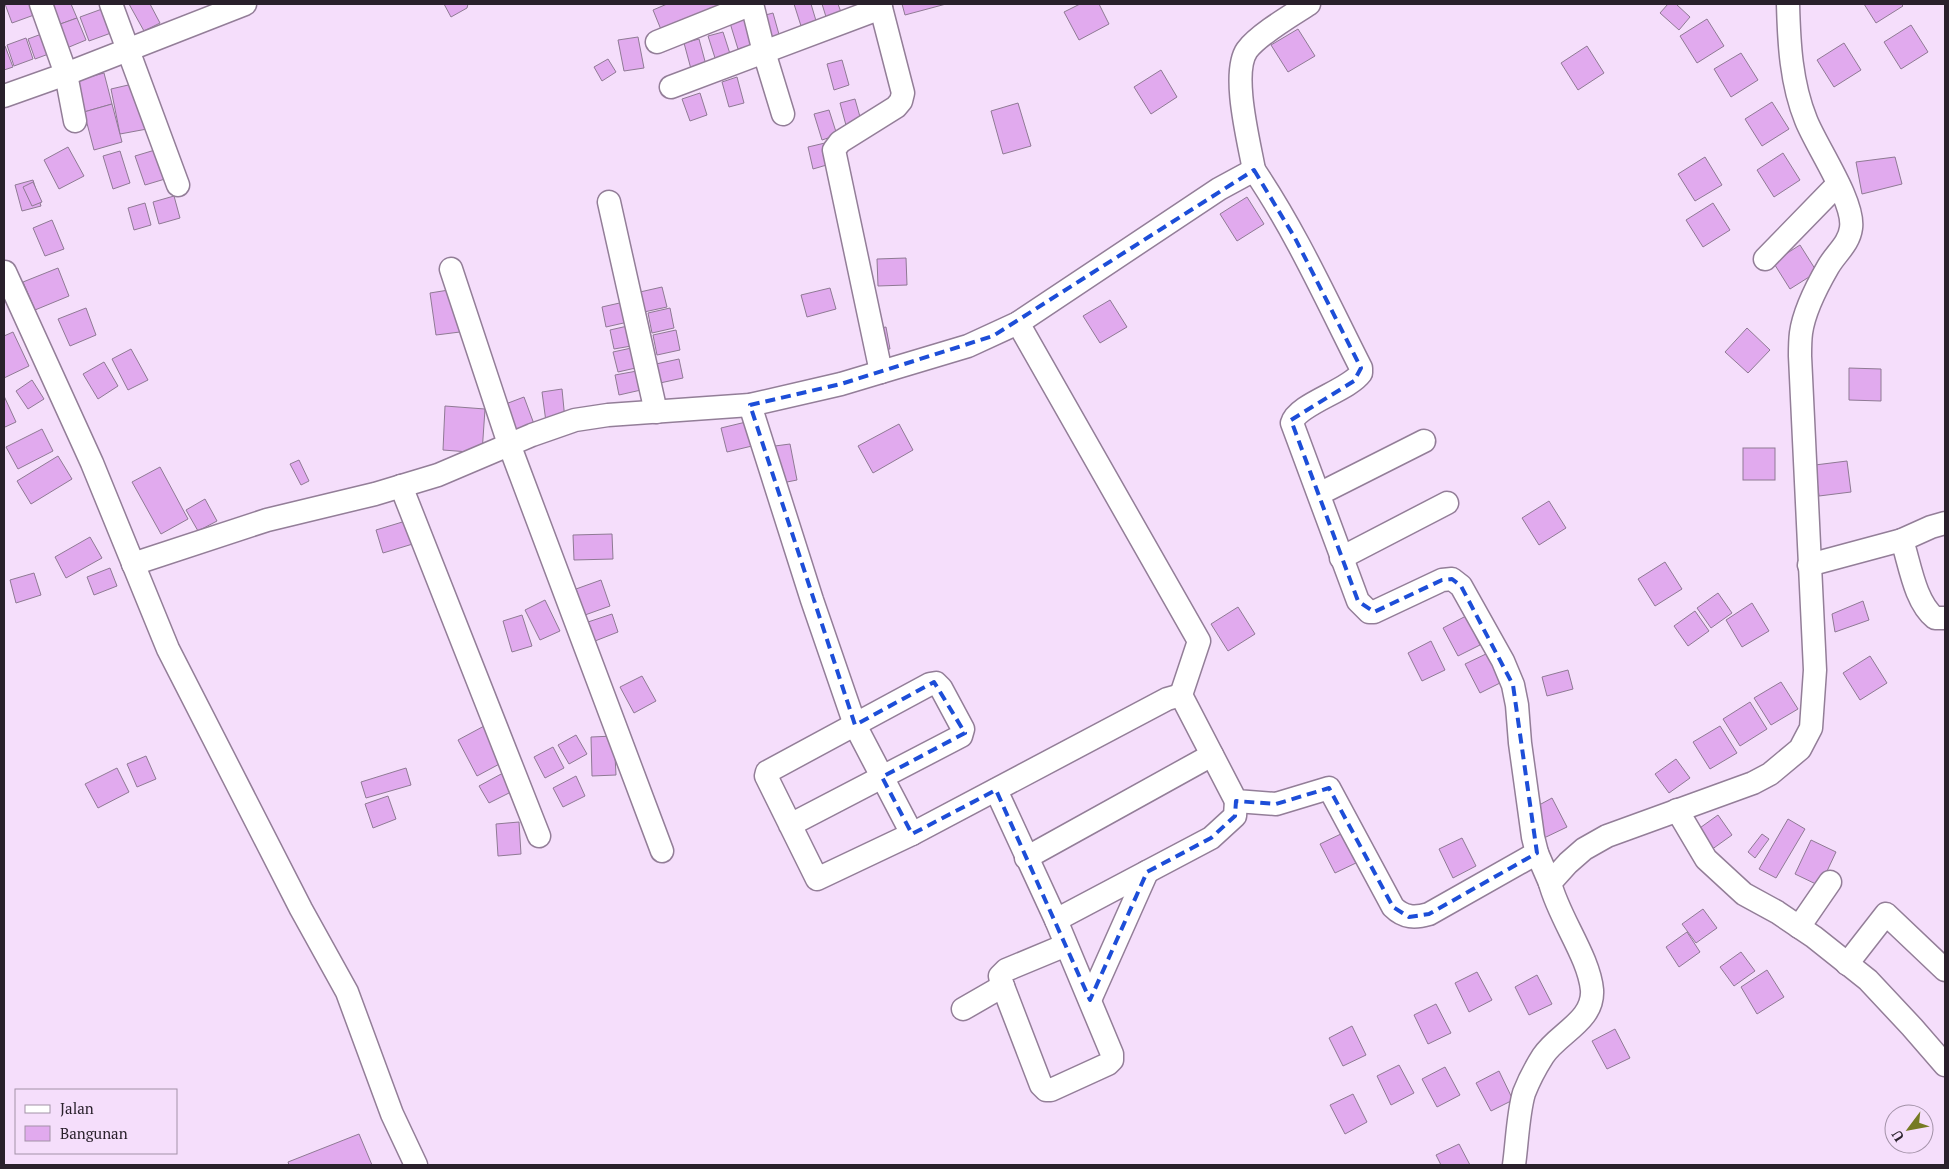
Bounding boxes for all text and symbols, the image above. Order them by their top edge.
legend [15,1089,178,1154]
text: Jalan [60,1098,94,1118]
north arrow [1884,1104,1934,1154]
text: Bangunan [60,1123,128,1143]
text: U [1887,1127,1908,1145]

